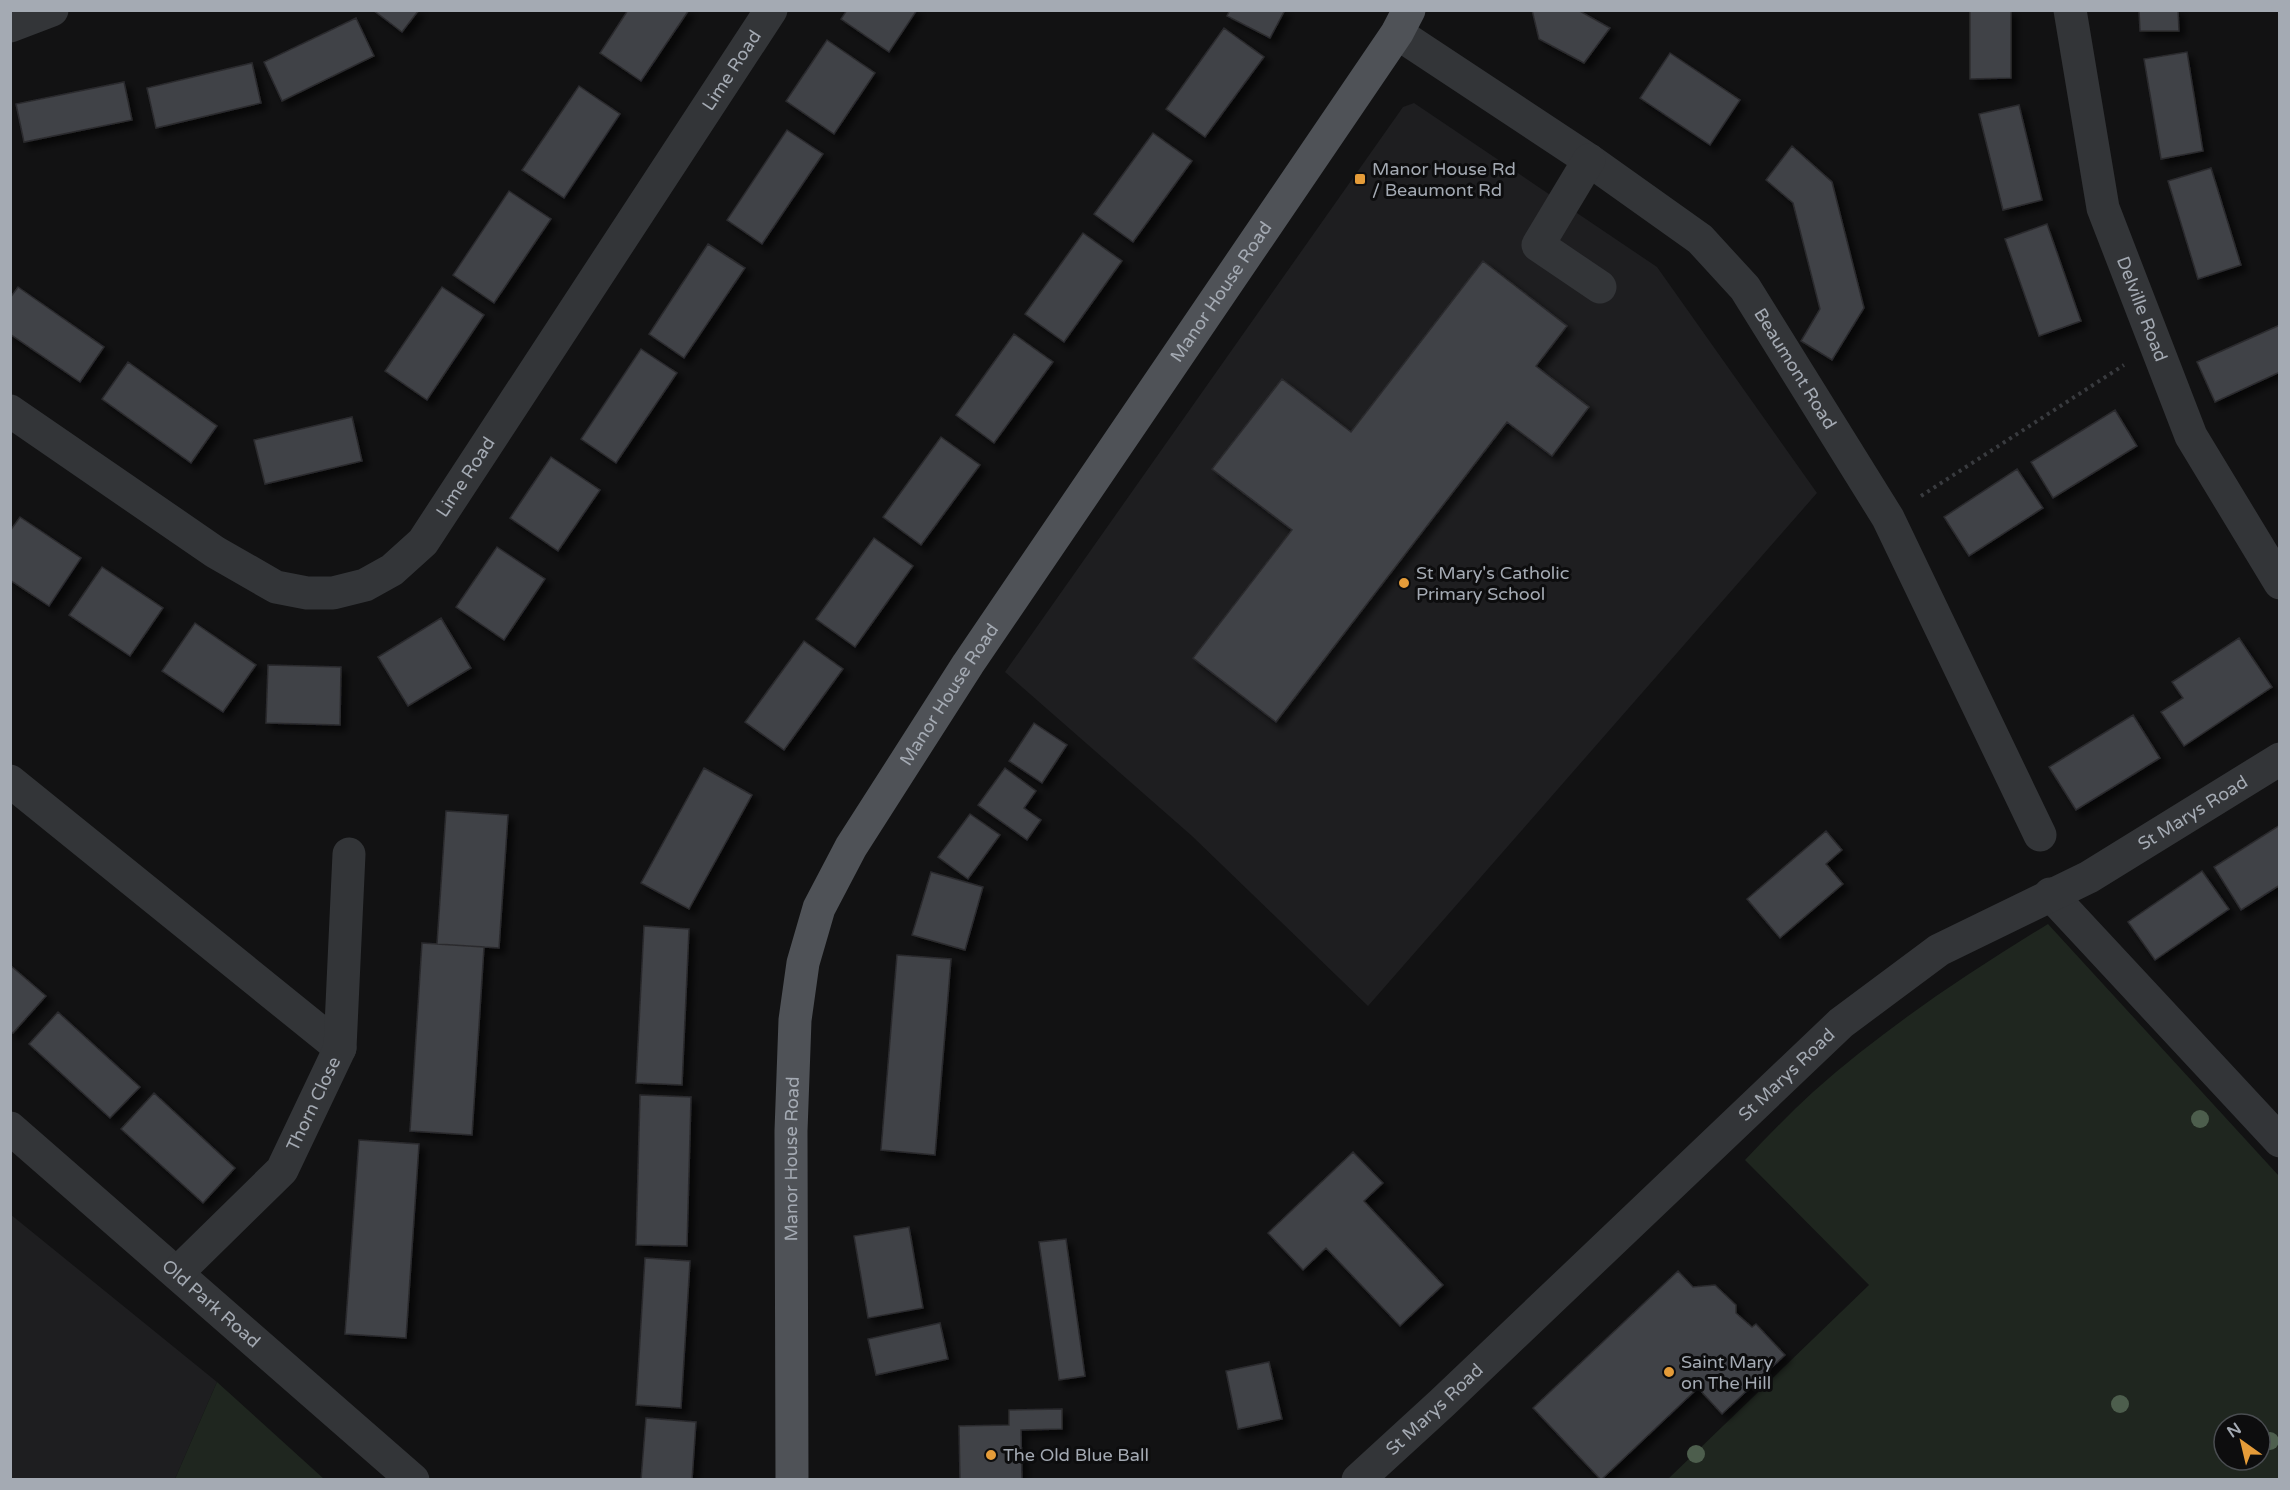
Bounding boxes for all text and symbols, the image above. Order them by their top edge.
street label: Lime Road [697,26,766,115]
place label: Manor House Rd / Beaumont Rd [1372,158,1516,201]
marker: Manor House Rd / Beaumont Rd [1353,172,1367,186]
street label: Manor House Road [1165,217,1277,366]
street label: Delville Road [2112,253,2172,365]
street label: Beaumont Road [1749,304,1841,433]
street label: Lime Road [431,433,500,521]
place label: St Mary's Catholic Primary School [1416,562,1569,605]
marker: St Mary's Catholic Primary School [1397,576,1411,590]
street label: Manor House Road [895,619,1003,770]
street label: St Marys Road [2134,771,2252,855]
street label: St Marys Road [1734,1024,1840,1126]
street label: Thorn Close [282,1053,345,1155]
street label: Manor House Road [780,1076,804,1242]
street label: Old Park Road [157,1255,265,1353]
place label: Saint Mary on The Hill [1681,1351,1773,1394]
street label: St Marys Road [1381,1359,1488,1460]
marker: Saint Mary on The Hill [1662,1365,1676,1379]
north arrow [2212,1412,2272,1472]
text: N [2223,1419,2245,1442]
place label: The Old Blue Ball [1003,1444,1149,1466]
marker: The Old Blue Ball [984,1448,998,1462]

